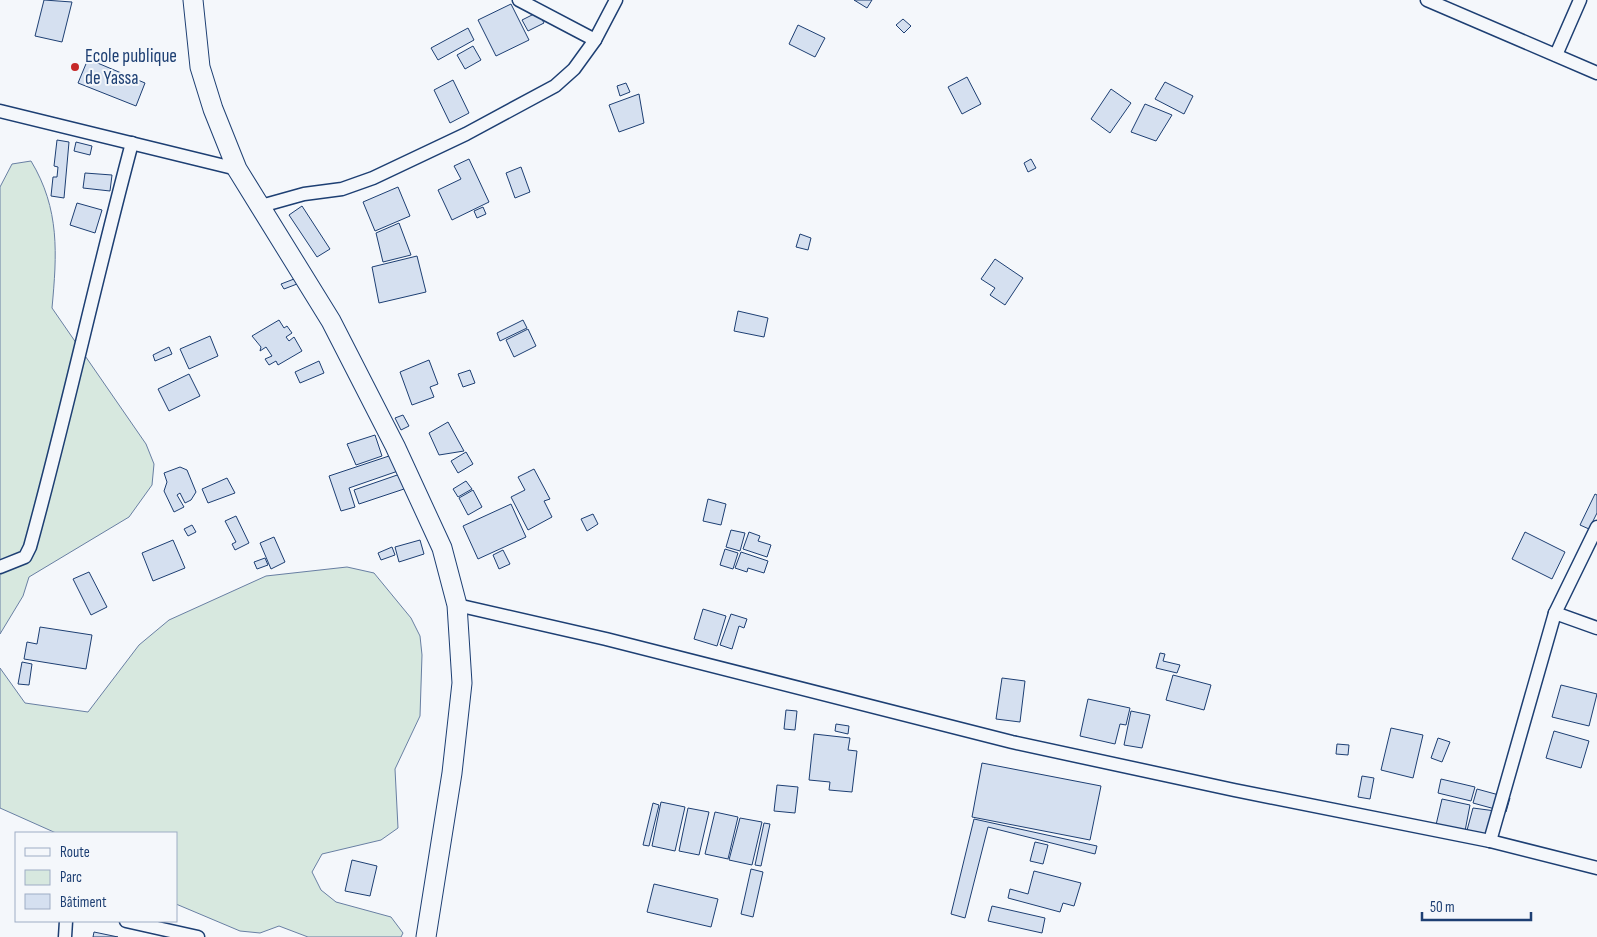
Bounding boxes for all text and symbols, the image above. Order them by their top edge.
place label: Ecole publique de Yassa [85,45,177,90]
marker: Ecole publique de Yassa [69,61,81,73]
legend [15,832,178,922]
text: Route [60,843,90,862]
text: Parc [60,868,82,887]
scale bar [1422,890,1531,922]
text: Bâtiment [60,893,107,912]
text: 50 m [1430,898,1455,917]

